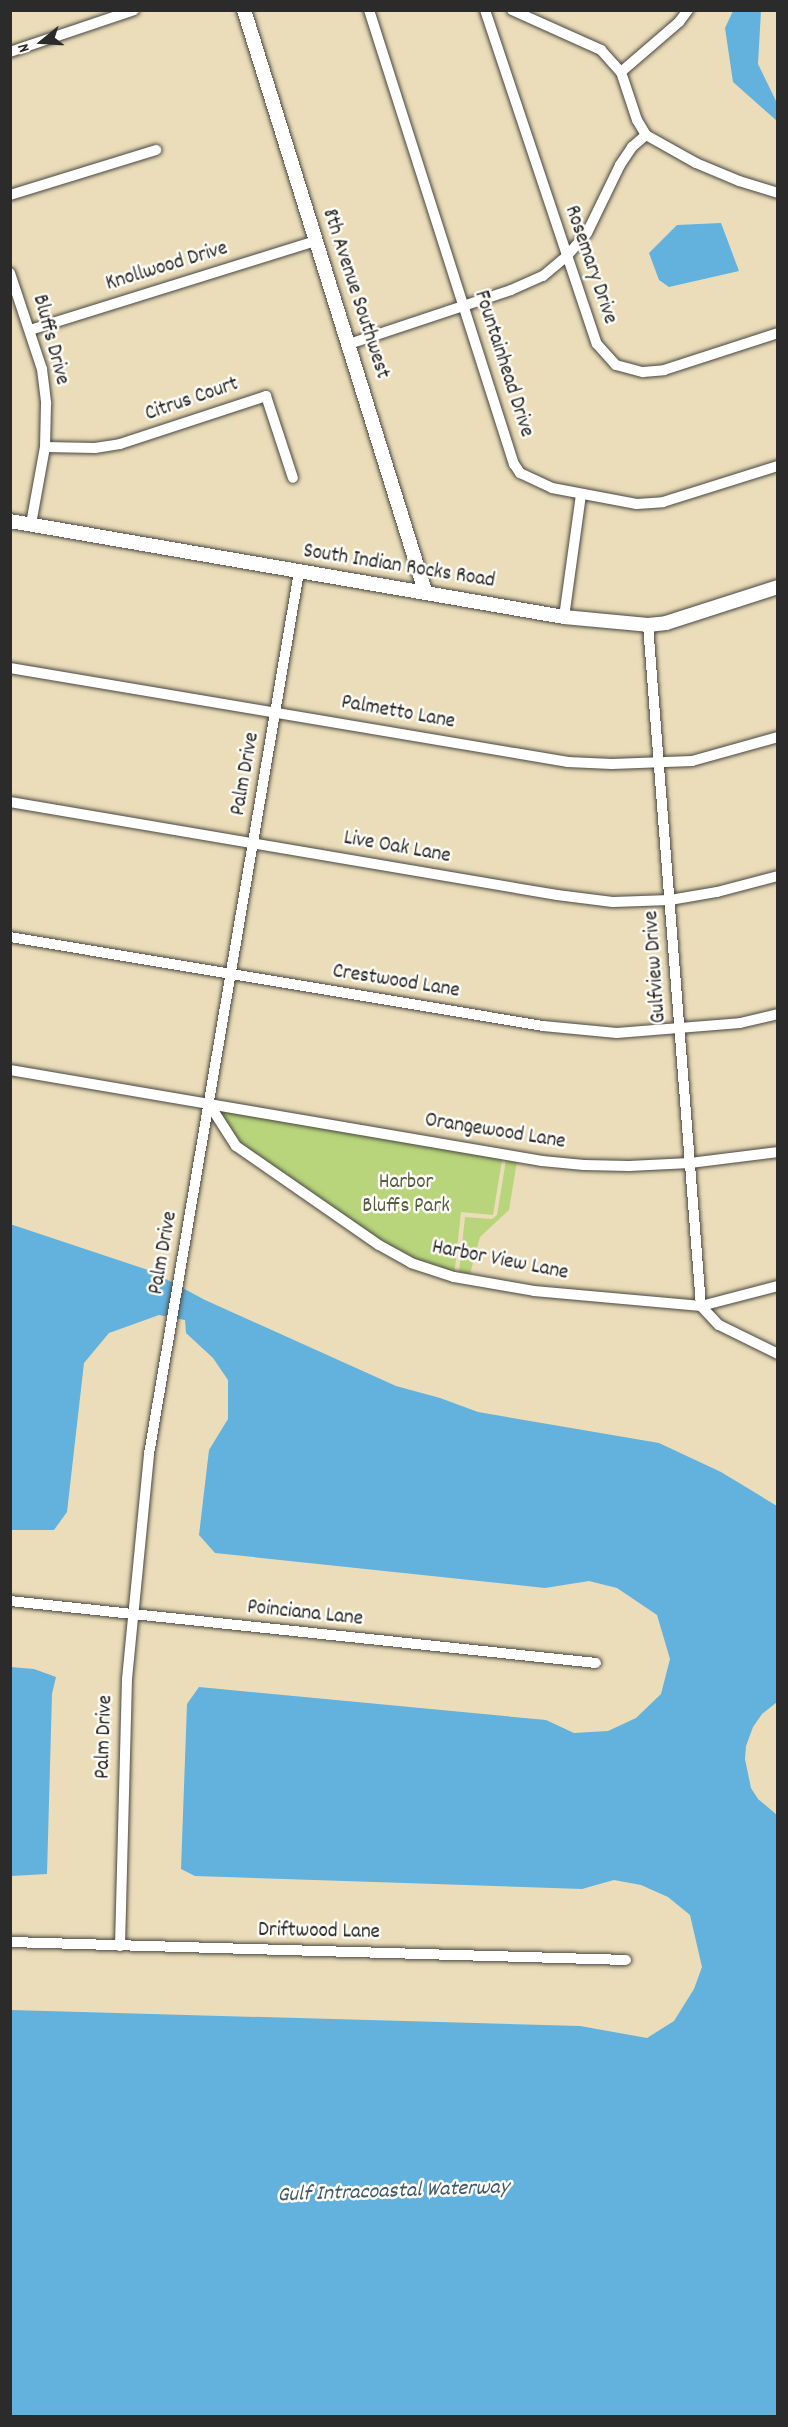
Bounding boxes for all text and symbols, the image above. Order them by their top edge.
north arrow [12,12,72,72]
text: N [12,40,37,55]
street label: Rosemary Drive [558,203,622,327]
street label: 8th Avenue Southwest [316,206,394,382]
street label: Knollwood Drive [103,237,231,297]
street label: Fountainhead Drive [467,288,539,440]
street label: Bluffs Drive [26,292,74,388]
street label: Citrus Court [142,372,242,428]
street label: South Indian Rocks Road [301,539,497,595]
street label: Palmetto Lane [339,691,457,735]
street label: Palm Drive [226,730,266,818]
street label: Live Oak Lane [342,826,452,870]
street label: Gulfview Drive [640,910,672,1024]
street label: Crestwood Lane [331,960,461,1004]
street label: Orangewood Lane [423,1108,567,1156]
park label: Harbor Bluffs Park [362,1170,450,1220]
street label: Palm Drive [144,1209,184,1297]
street label: Harbor View Lane [430,1235,570,1287]
street label: Poinciana Lane [246,1595,364,1633]
street label: Palm Drive [91,1695,119,1779]
street label: Driftwood Lane [258,1918,380,1946]
water label: Gulf Intracoastal Waterway [277,2175,509,2209]

